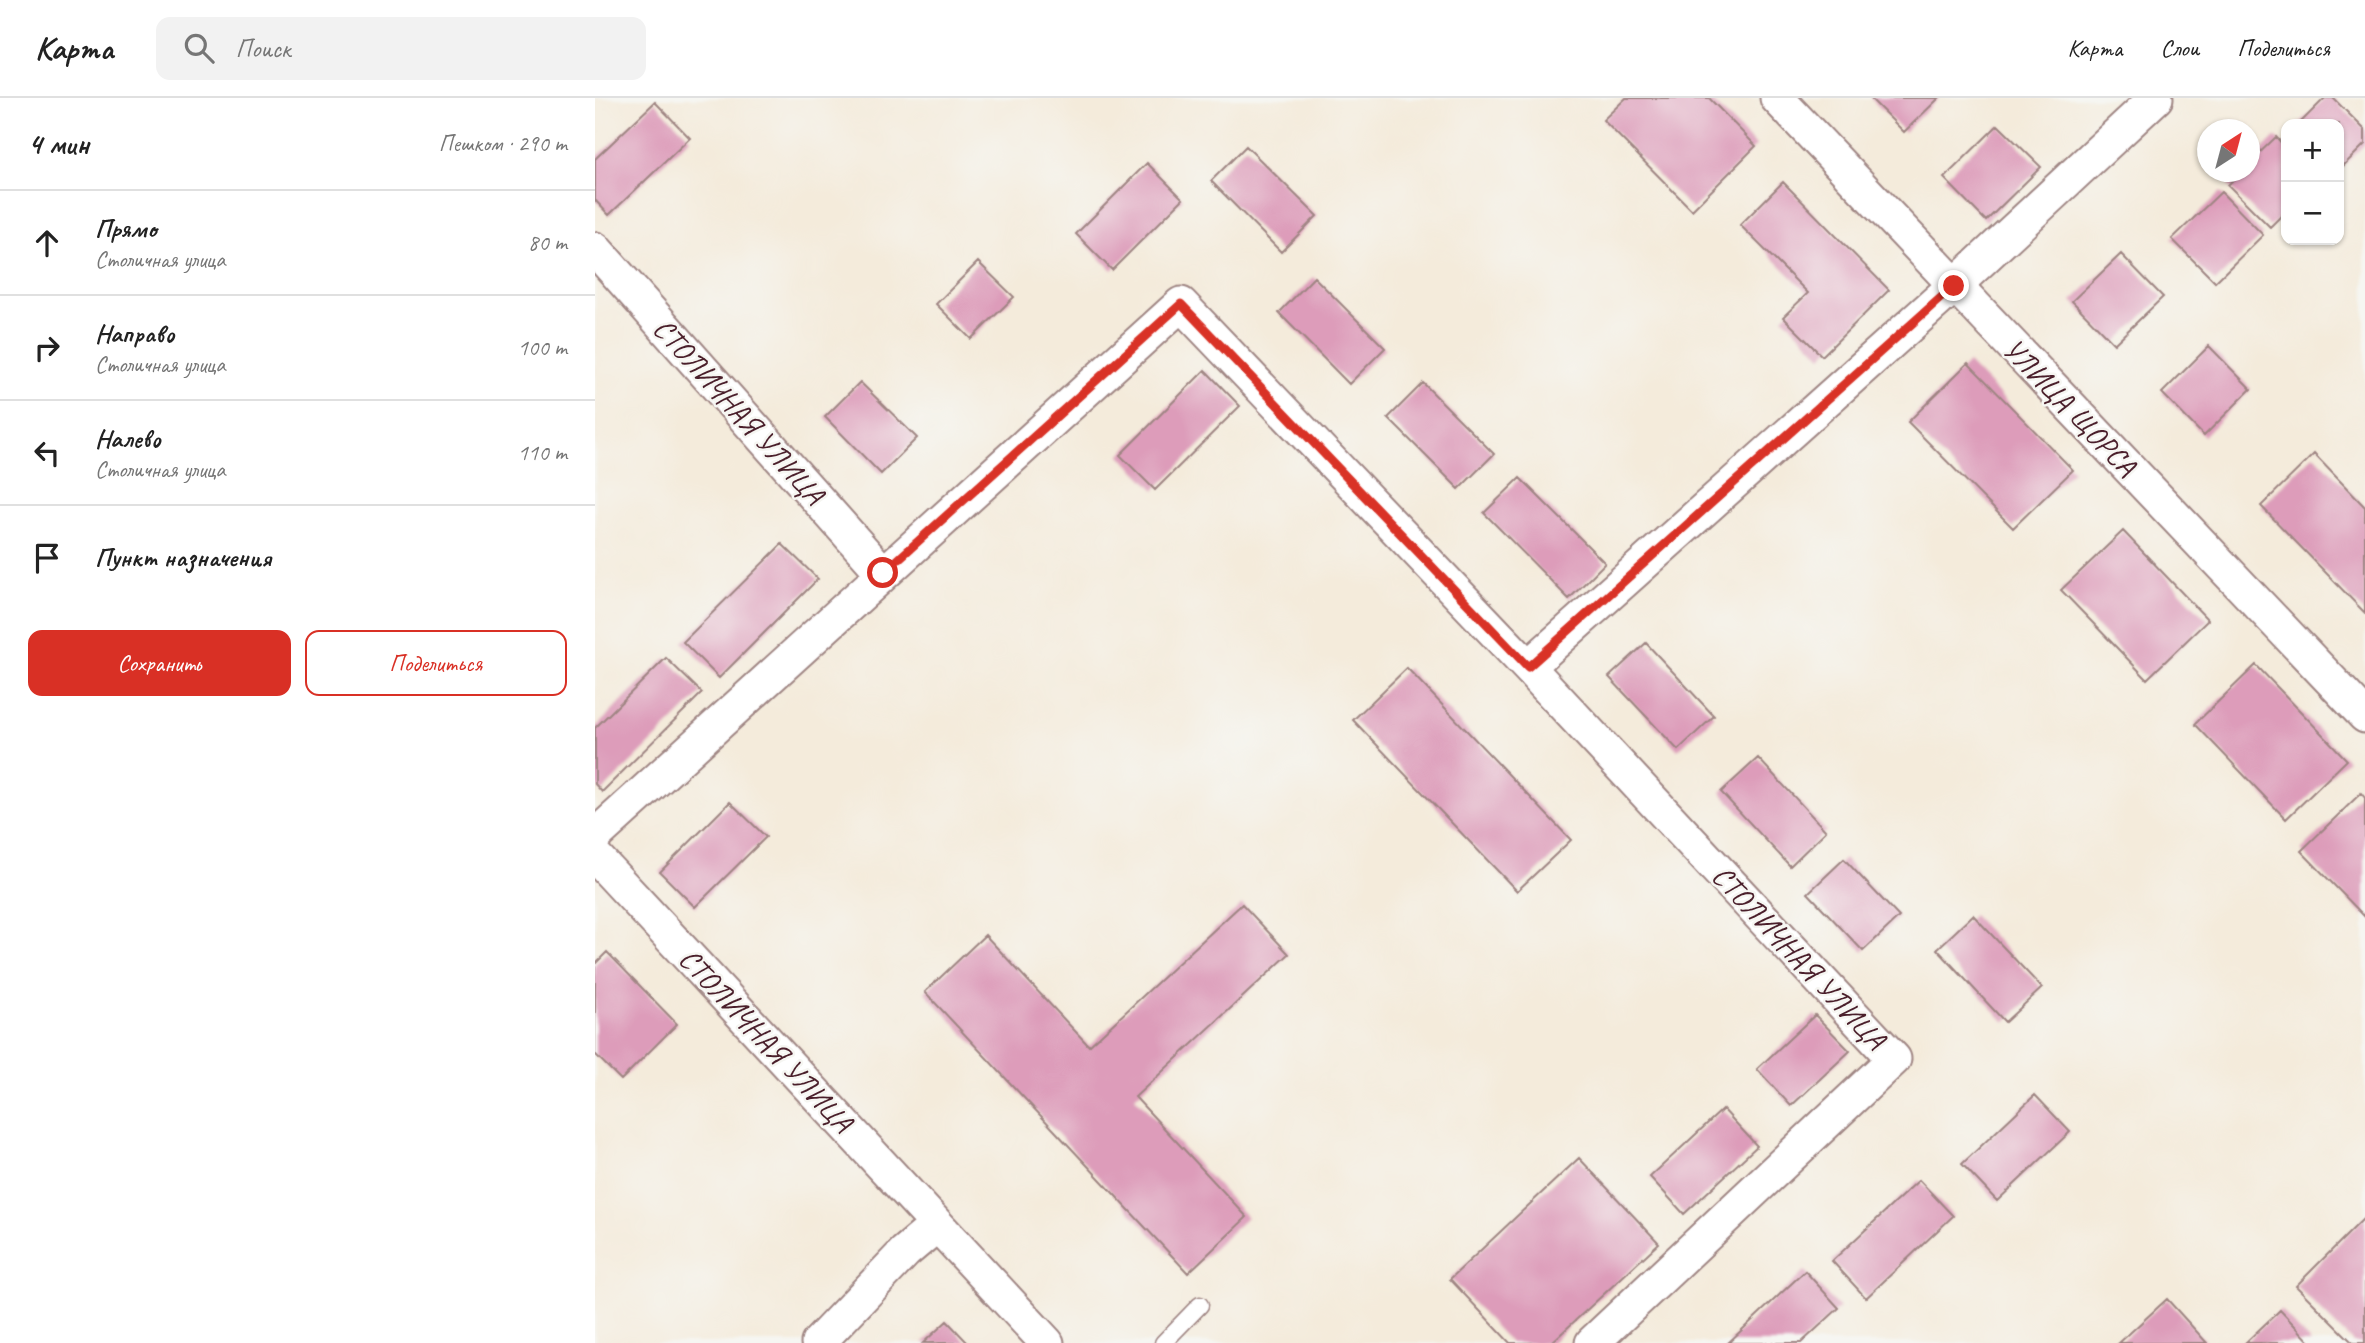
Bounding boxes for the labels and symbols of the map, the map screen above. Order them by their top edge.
north arrow [2197,119,2260,182]
route end [1938,270,1969,301]
street label: СТОЛИЧНАЯ УЛИЦА [645,310,834,514]
street label: УЛИЦА ЩОРСА [1995,330,2146,485]
route start [867,557,898,588]
street label: СТОЛИЧНАЯ УЛИЦА [1704,857,1895,1059]
street label: СТОЛИЧНАЯ УЛИЦА [671,940,862,1142]

